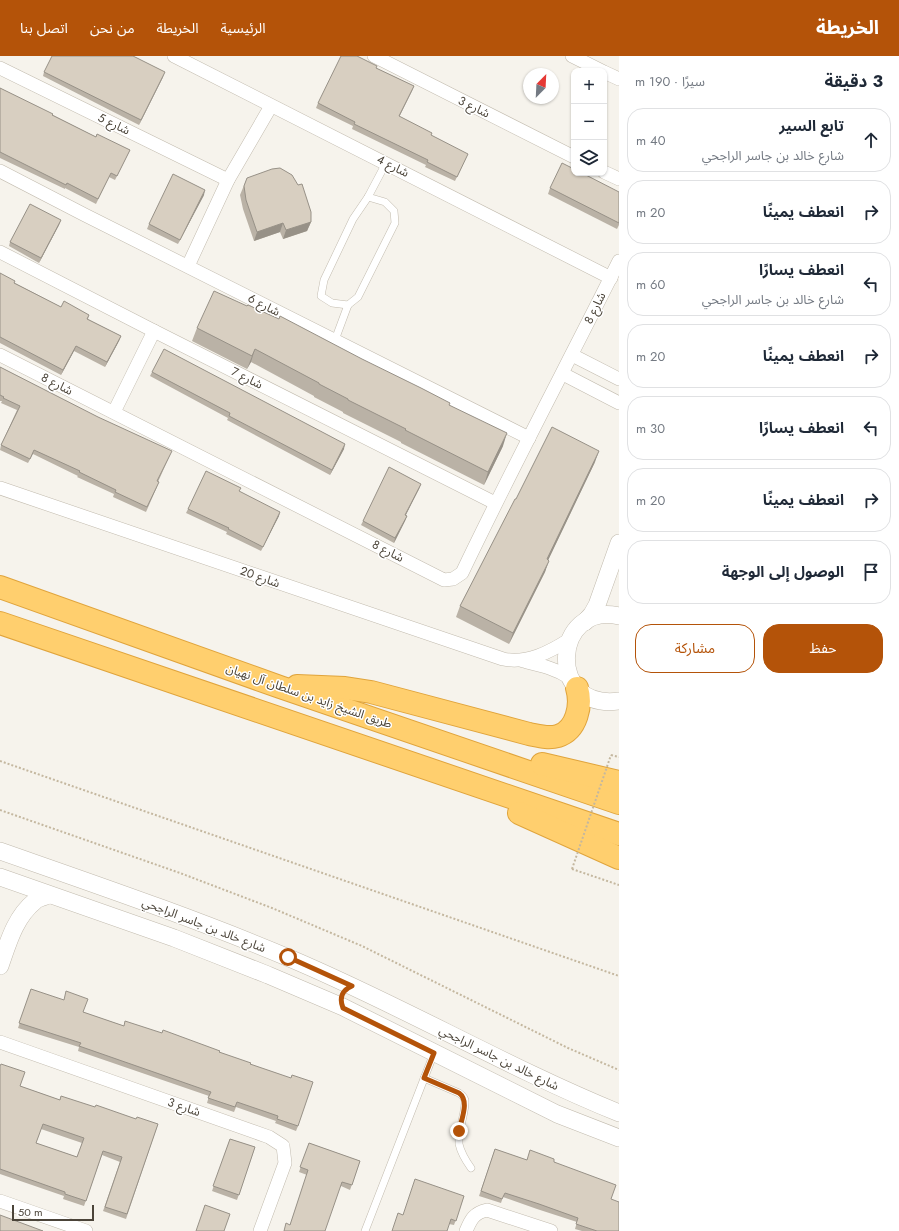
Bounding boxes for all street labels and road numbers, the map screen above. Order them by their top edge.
street label: شارع 3 [455,92,493,122]
street label: شارع 5 [95,109,133,139]
street label: شارع 4 [374,150,412,182]
street label: شارع 6 [245,289,283,321]
street label: شارع 8 [580,289,610,327]
street label: شارع 7 [228,362,266,394]
street label: شارع 8 [38,368,76,400]
street label: شارع 8 [369,535,407,567]
street label: شارع 20 [238,562,282,592]
street label: طريق الشيخ زايد بن سلطان آل نهيان [223,659,395,733]
street label: شارع خالد بن جاسر الراجحي [139,893,269,958]
street label: شارع خالد بن جاسر الراجحي [436,1021,562,1096]
street label: شارع 3 [165,1093,203,1121]

